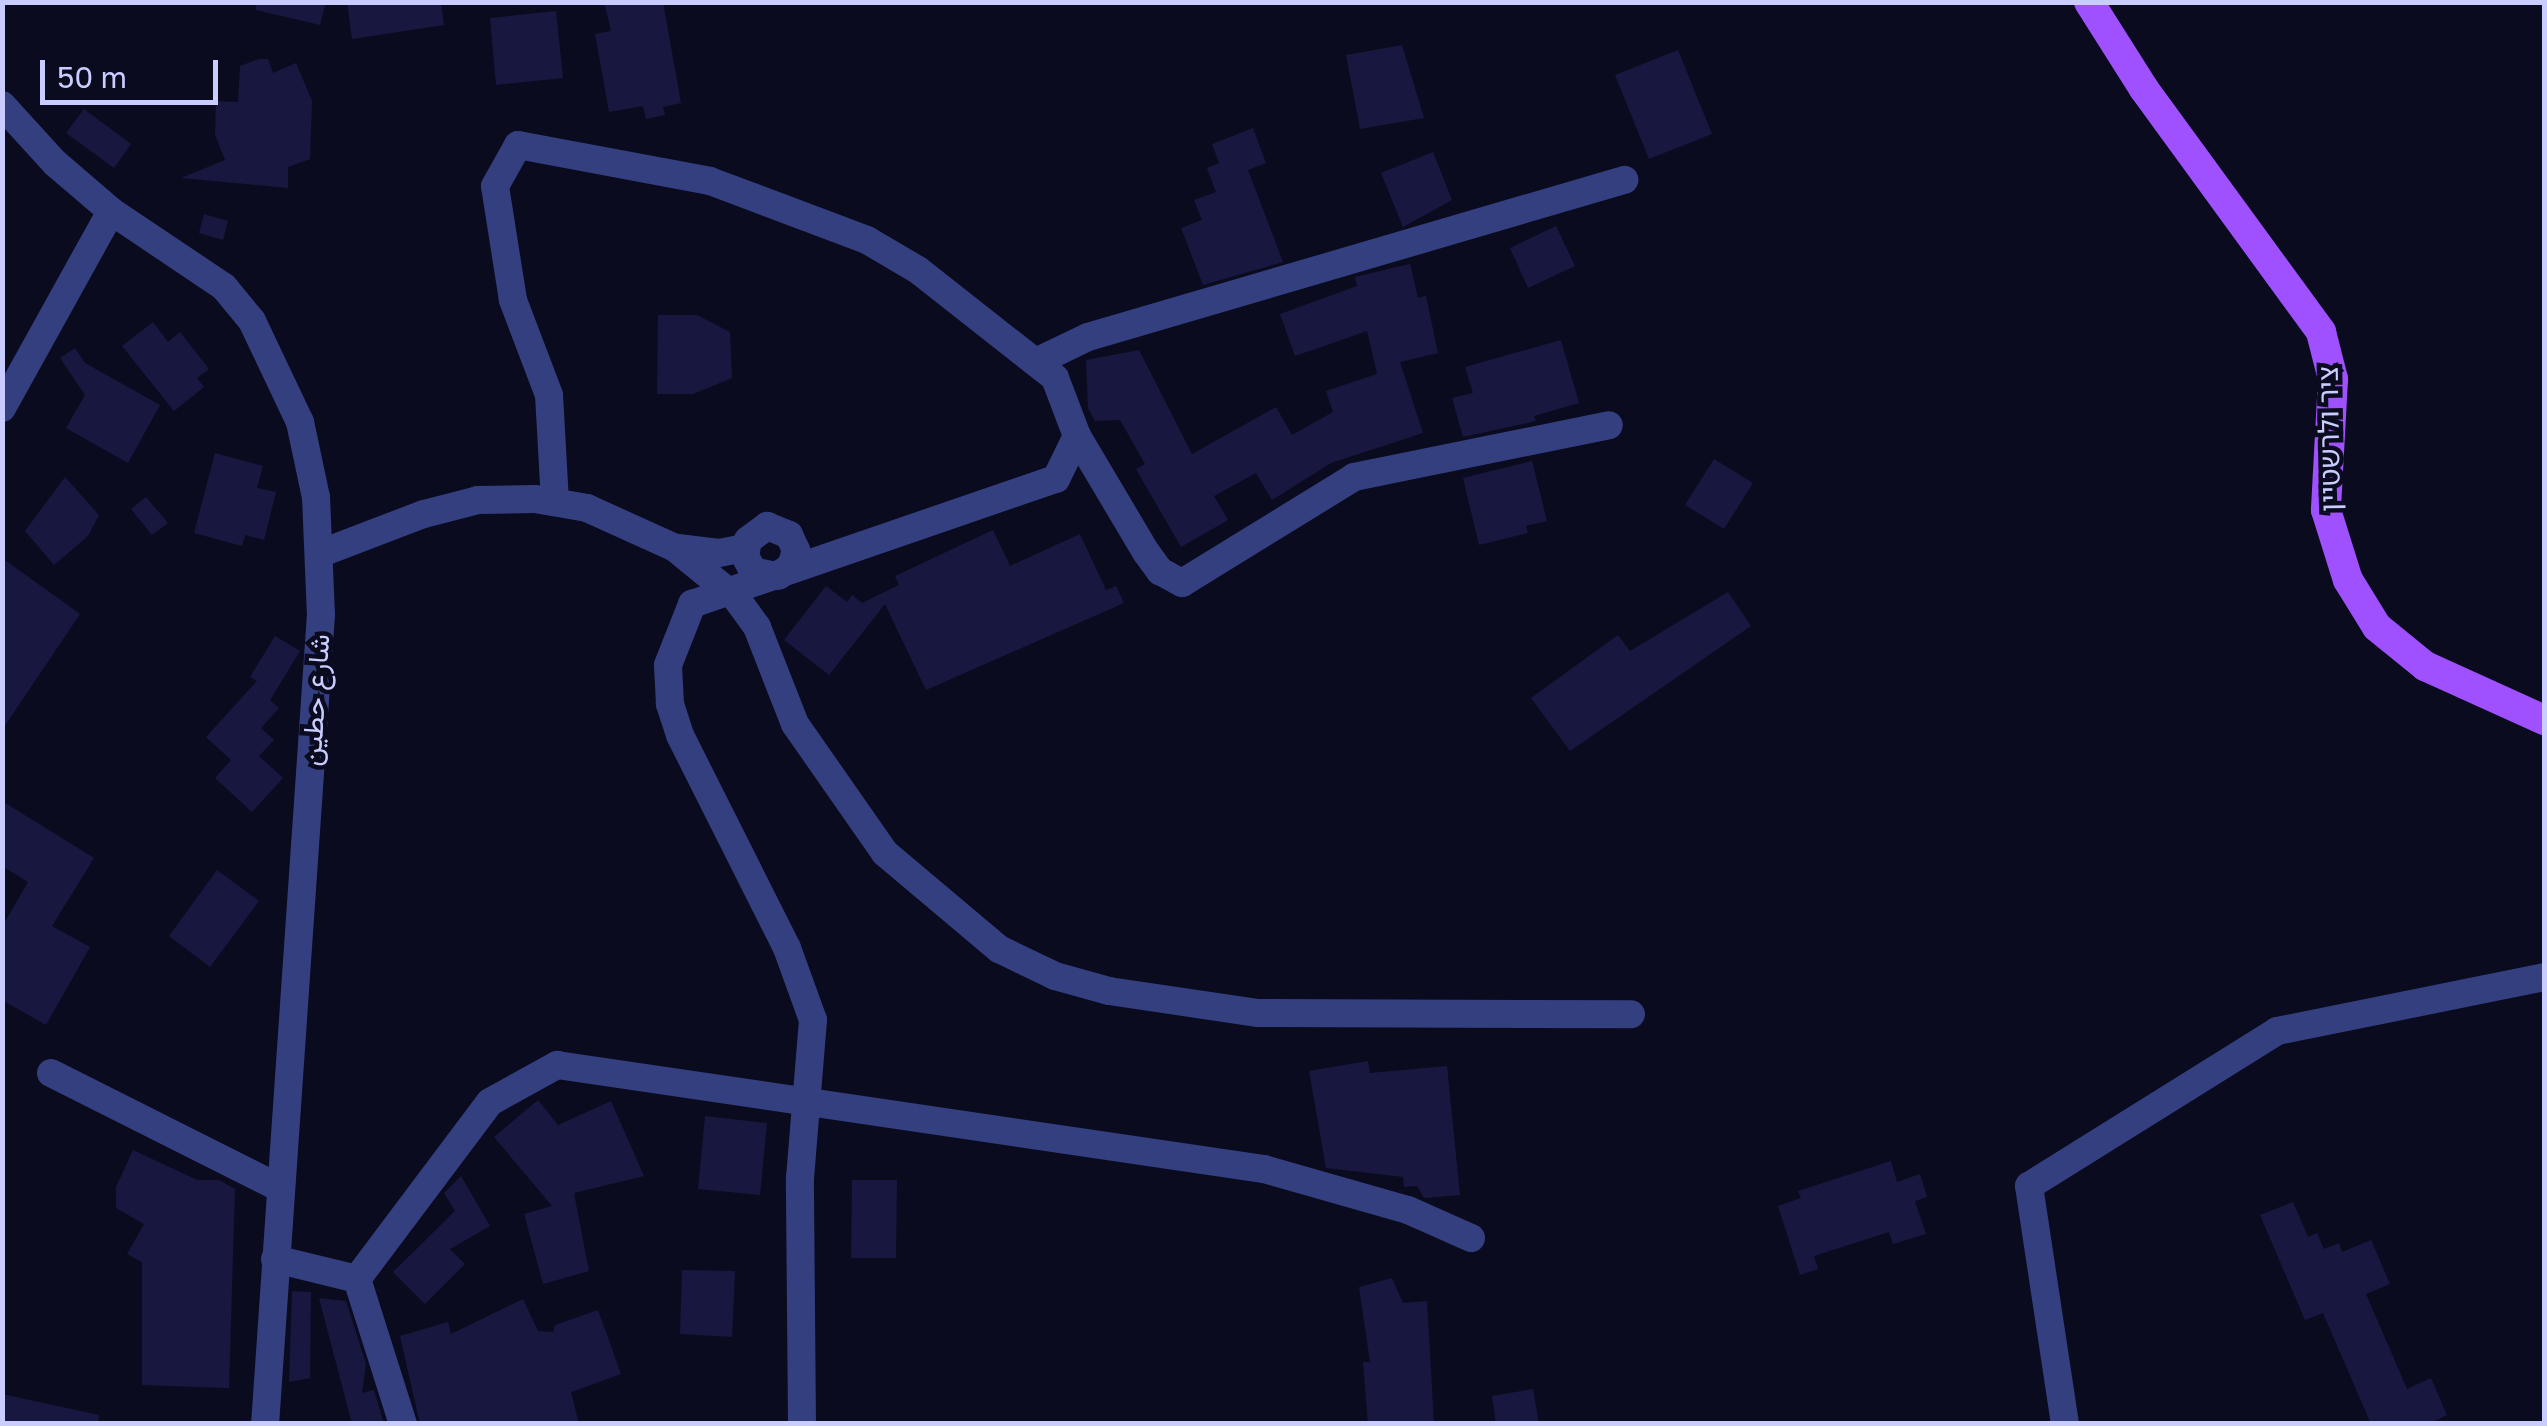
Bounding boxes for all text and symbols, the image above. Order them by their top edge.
scale bar [45,40,222,102]
text: 50 m [57,59,127,95]
street label: ציר ולרשטיין [2311,366,2347,512]
street label: شارع حطين [294,633,336,767]

